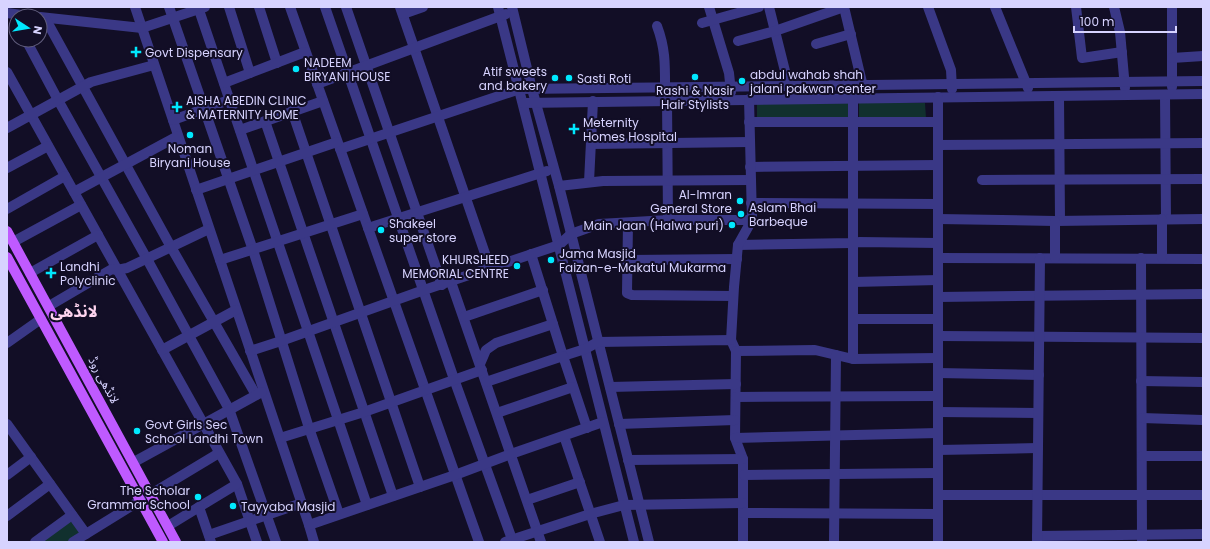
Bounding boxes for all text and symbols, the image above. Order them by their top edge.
north arrow [8,8,48,48]
scale bar [1074,8,1176,34]
text: 100 m [1080,13,1114,30]
text: N [29,24,46,36]
place label: Govt Dispensary [145,44,243,61]
marker: Govt Dispensary [130,46,142,58]
place label: NADEEM BIRYANI HOUSE [304,54,390,85]
place label: Atif sweets and bakery [479,63,547,94]
marker: NADEEM BIRYANI HOUSE [291,64,301,74]
place label: abdul wahab shah jalani pakwan center [749,66,876,97]
place label: Sasti Roti [577,70,631,87]
marker: Rashi & Nasir Hair Stylists [690,72,700,82]
marker: Atif sweets and bakery [550,73,560,83]
marker: Sasti Roti [564,73,574,83]
marker: abdul wahab shah jalani pakwan center [737,76,747,86]
place label: Rashi & Nasir Hair Stylists [656,82,734,113]
place label: AISHA ABEDIN CLINIC & MATERNITY HOME [186,92,306,123]
marker: AISHA ABEDIN CLINIC & MATERNITY HOME [171,101,183,113]
place label: Meternity Homes Hospital [583,114,677,145]
marker: Meternity Homes Hospital [568,123,580,135]
marker: Noman Biryani House [185,130,195,140]
place label: Noman Biryani House [150,140,230,171]
place label: Al-Imran General Store [650,186,732,217]
marker: Al-Imran General Store [735,196,745,206]
place label: Aslam Bhai Barbeque [749,199,816,230]
marker: Aslam Bhai Barbeque [736,209,746,219]
place label: Shakeel super store [389,215,456,246]
place label: Main Jaan (Halwa puri) [584,217,724,234]
marker: Main Jaan (Halwa puri) [727,220,737,230]
marker: Shakeel super store [376,225,386,235]
place label: Jama Masjid Faizan-e-Makatul Mukarma [559,245,726,276]
place label: KHURSHEED MEMORIAL CENTRE [402,251,509,282]
marker: Jama Masjid Faizan-e-Makatul Mukarma [546,255,556,265]
place label: Landhi Polyclinic [60,258,115,289]
marker: KHURSHEED MEMORIAL CENTRE [512,261,522,271]
marker: Landhi Polyclinic [45,267,57,279]
district label: لانڈھی [50,300,98,323]
street label: لانڈھی روڈ [85,353,123,407]
place label: Govt Girls Sec School Landhi Town [145,416,263,447]
marker: Govt Girls Sec School Landhi Town [132,426,142,436]
place label: The Scholar Grammar School [87,482,191,513]
marker: The Scholar Grammar School [193,492,203,502]
place label: Tayyaba Masjid [241,498,335,515]
marker: Tayyaba Masjid [228,501,238,511]

